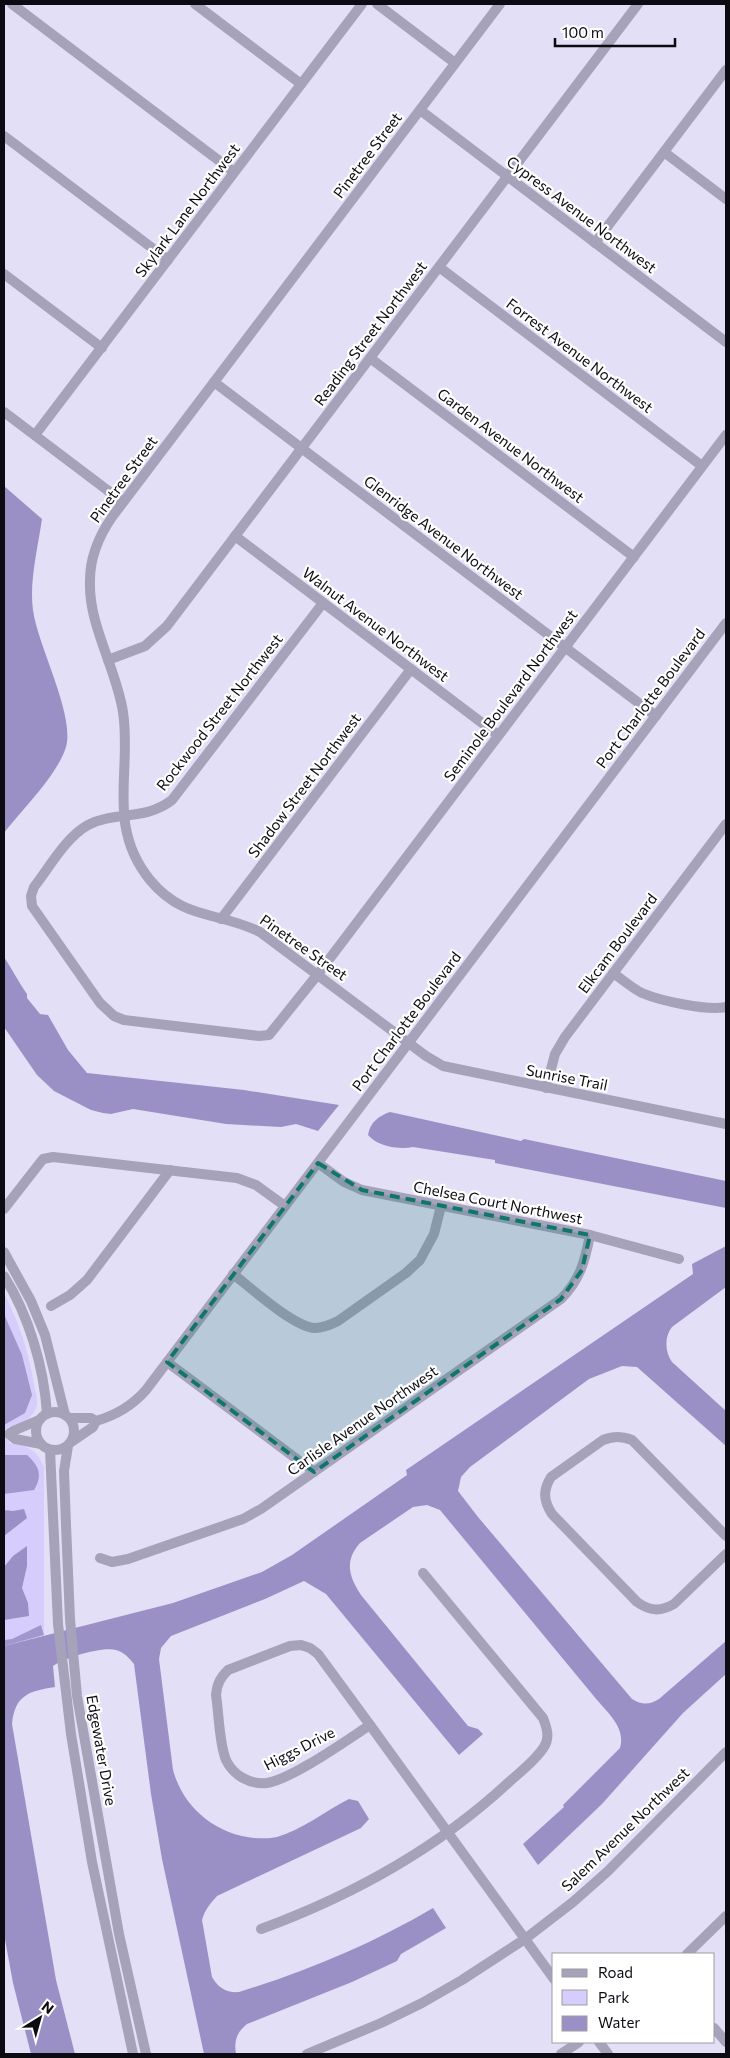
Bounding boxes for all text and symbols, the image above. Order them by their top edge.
scale bar [555,15,675,47]
text: 100 m [562,23,604,41]
street label: Pinetree Street [329,109,405,201]
street label: Skylark Lane Northwest [131,140,243,280]
street label: Cypress Avenue Northwest [503,152,661,276]
street label: Reading Street Northwest [310,257,430,409]
street label: Forrest Avenue Northwest [503,294,657,416]
street label: Garden Avenue Northwest [434,384,588,506]
street label: Pinetree Street [86,432,160,526]
street label: Glenridge Avenue Northwest [361,471,527,603]
street label: Walnut Avenue Northwest [299,563,453,685]
street label: Seminole Boulevard Northwest [439,606,581,784]
street label: Port Charlotte Boulevard [592,625,708,771]
street label: Rockwood Street Northwest [152,630,286,794]
street label: Shadow Street Northwest [244,709,364,861]
street label: Elkcam Boulevard [574,890,660,996]
street label: Pinetree Street [257,910,351,984]
street label: Port Charlotte Boulevard [348,948,464,1094]
street label: Sunrise Trail [525,1060,609,1094]
street label: Chelsea Court Northwest [412,1177,584,1227]
street label: Carlisle Avenue Northwest [283,1361,441,1479]
street label: Edgewater Drive [83,1693,121,1807]
street label: Higgs Drive [260,1722,338,1774]
street label: Salem Avenue Northwest [557,1763,693,1895]
legend [552,1953,715,2043]
text: Road [598,1963,633,1981]
text: Park [598,1988,629,2006]
north arrow [15,1993,65,2043]
text: N [39,1997,57,2017]
text: Water [598,2013,640,2031]

